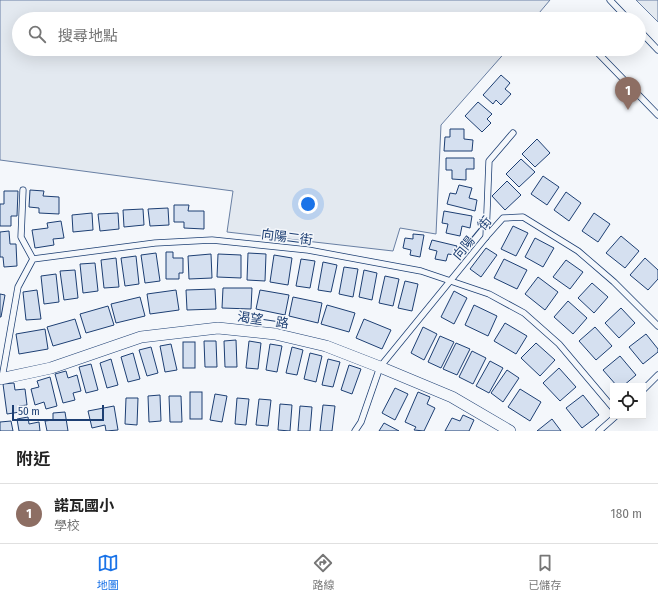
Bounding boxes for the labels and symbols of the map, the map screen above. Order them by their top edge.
pin: 1 [615,77,641,110]
your location [298,194,318,214]
street label: 向陽一街 [450,213,494,263]
street label: 向陽二街 [260,226,314,248]
street label: 渴望一路 [236,309,290,331]
scale bar [12,403,104,422]

